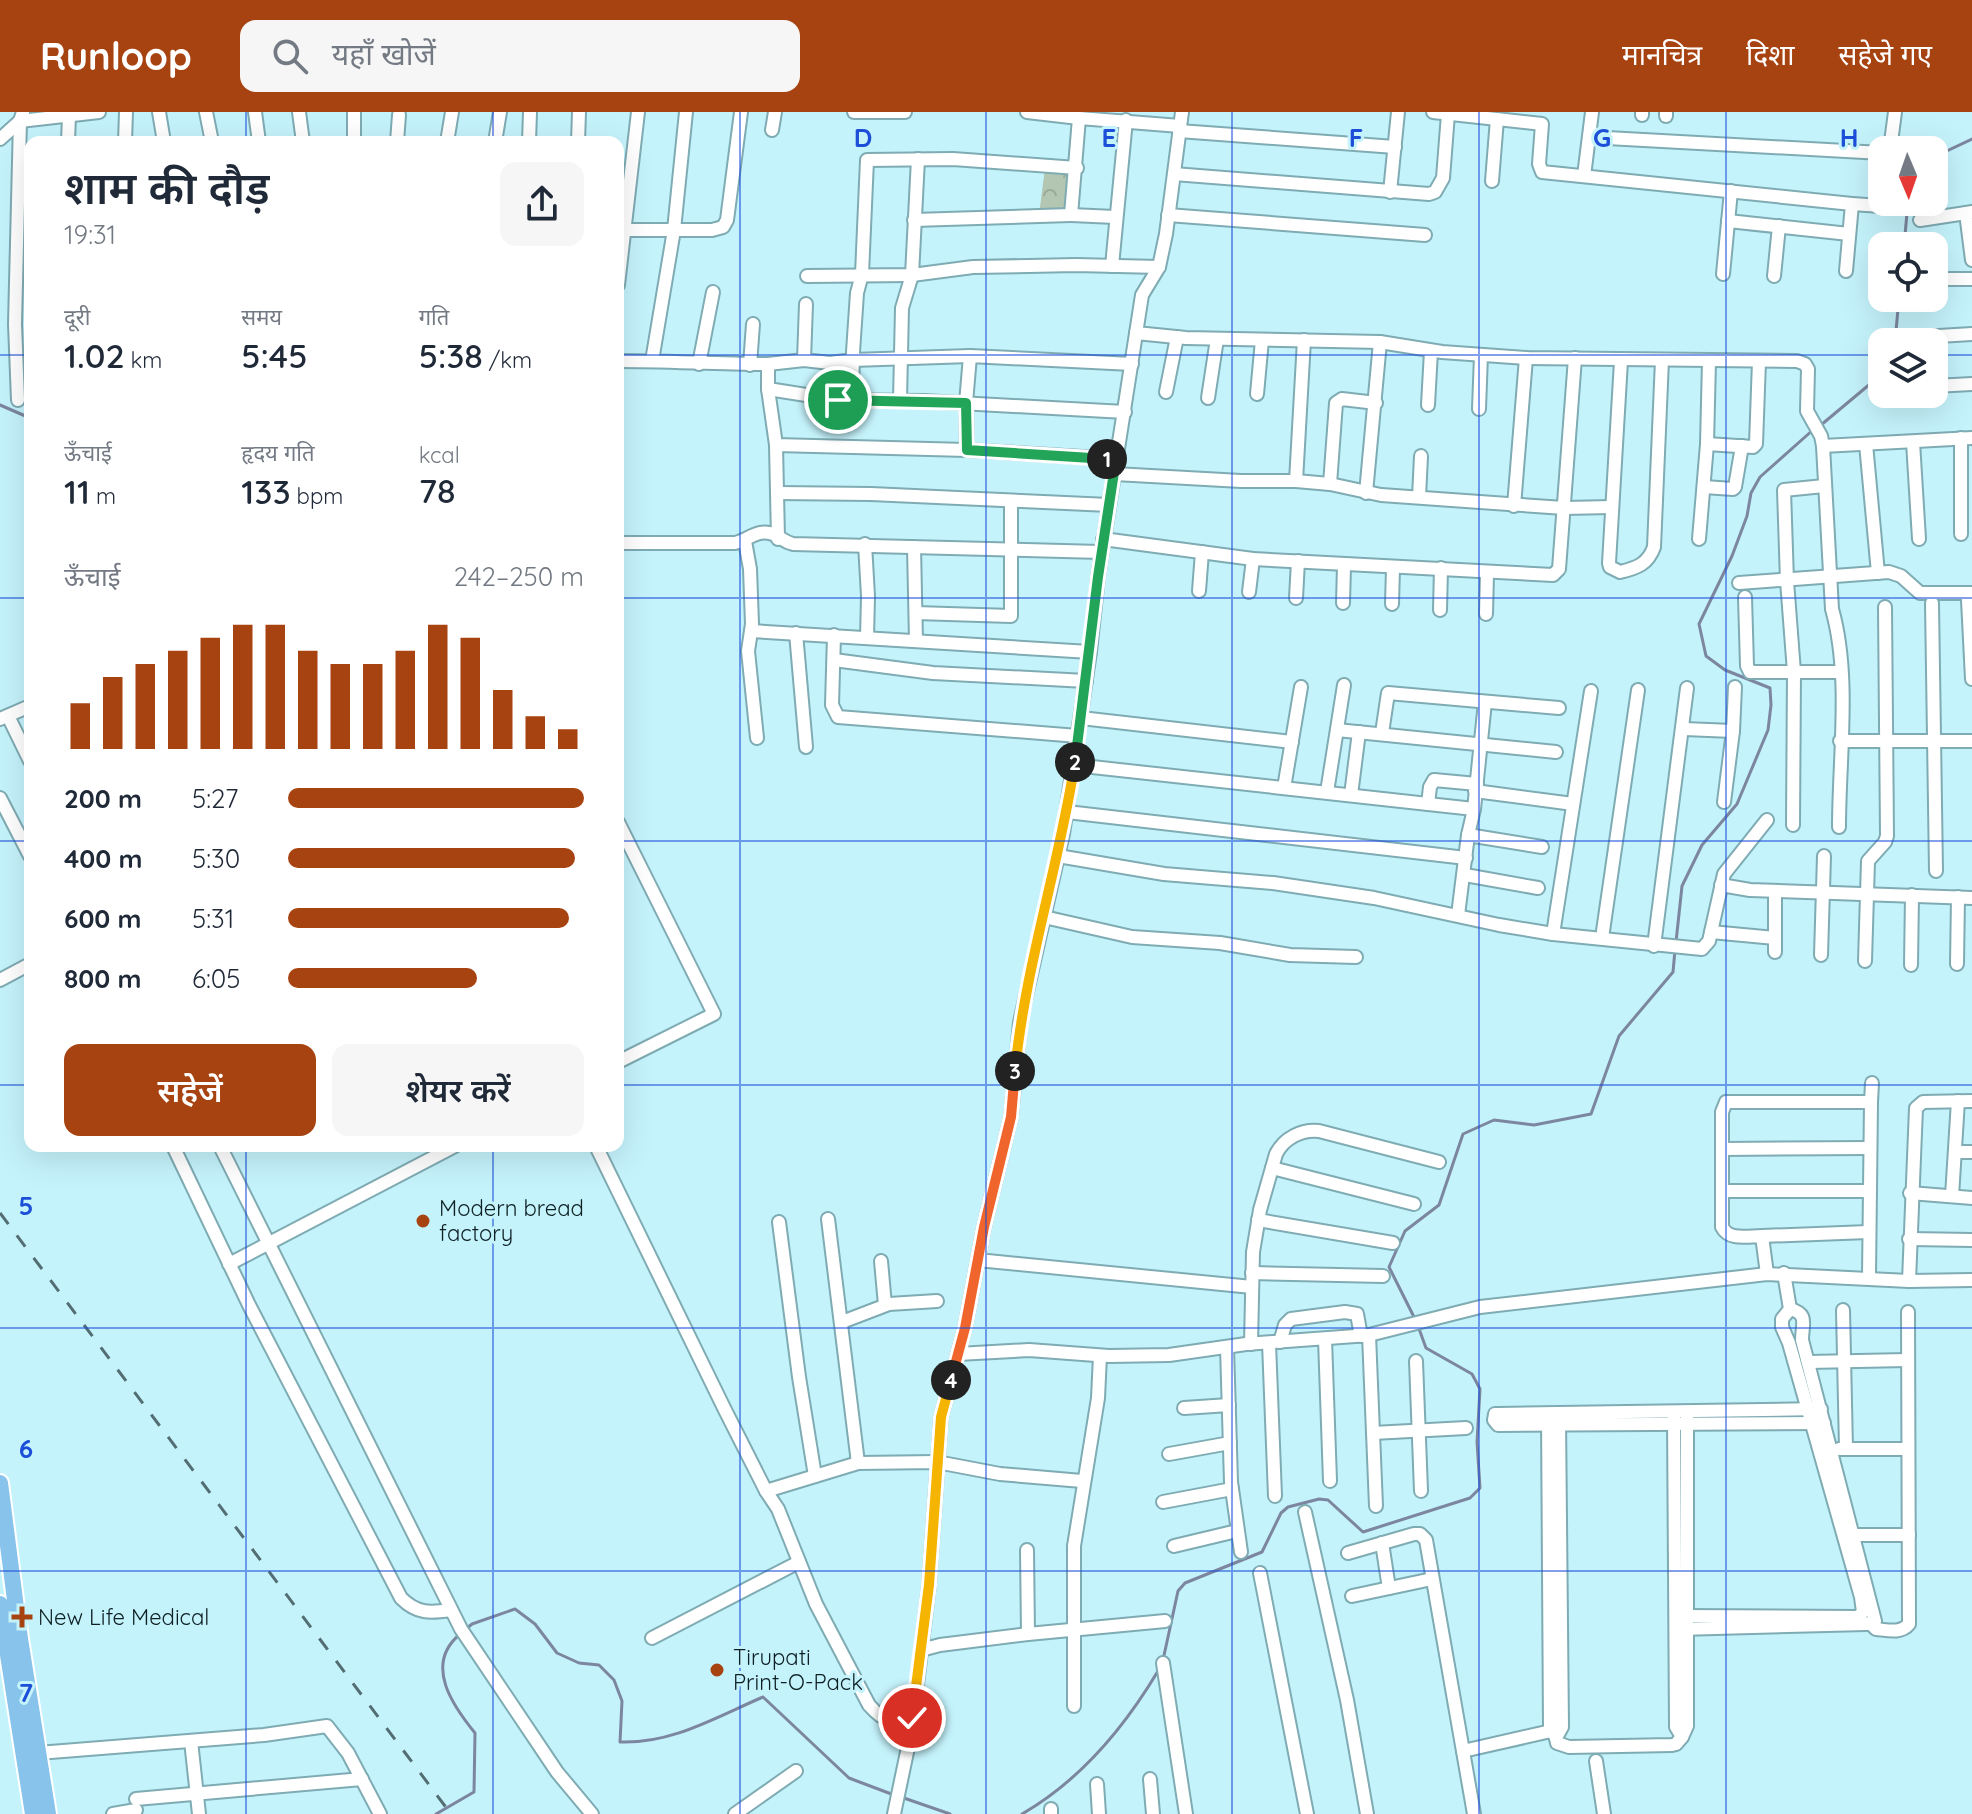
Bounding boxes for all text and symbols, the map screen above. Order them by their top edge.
search box [240,20,800,92]
text: Runloop [40,32,192,80]
icon: search [268,34,312,78]
text: यहाँ खोजें [332,35,436,73]
text: मानचित्र [1622,37,1702,72]
text: दिशा [1746,37,1795,72]
text: सहेजे गए [1839,37,1932,72]
text: D [854,121,872,154]
text: E [1102,121,1116,154]
text: F [1349,121,1363,154]
text: G [1593,121,1611,154]
text: H [1840,121,1858,154]
north arrow [1868,136,1948,216]
map controls [1868,136,1948,408]
text: शाम की दौड़ [64,160,270,215]
button: share [500,162,584,246]
text: 19:31 [64,218,116,251]
button: locate [1868,232,1948,312]
text: दूरी [64,303,90,331]
text: समय [241,303,282,331]
text: गति [419,303,449,331]
button: layers [1868,328,1948,408]
text: 1.02 [64,334,125,377]
text: 5:45 [241,334,308,377]
text: 5:38 [419,334,483,377]
text: km [125,346,162,374]
text: /km [483,346,532,374]
pin [804,366,872,434]
icon: arrive [816,378,860,422]
text: ऊँचाई [64,439,112,467]
text: हृदय गति [241,439,315,467]
pin: 1 [1087,439,1127,479]
text: kcal [419,441,460,469]
text: 1 [1103,445,1111,473]
text: 78 [419,469,455,512]
text: 11 [64,470,90,513]
text: 133 [241,470,291,513]
text: m [90,482,116,510]
text: bpm [291,482,343,510]
text: ऊँचाई [64,560,120,593]
text: 242–250 m [454,560,584,593]
pin: 2 [1055,742,1095,782]
text: 2 [1069,748,1081,776]
text: 200 m [64,782,142,815]
text: 5:27 [192,782,238,815]
text: 400 m [64,842,142,875]
text: 5:30 [192,842,240,875]
text: 600 m [64,902,142,935]
text: 5:31 [192,902,234,935]
text: 800 m [64,962,141,995]
text: 6:05 [192,962,241,995]
button: सहेजें [64,1044,316,1136]
button: शेयर करें [332,1044,584,1136]
pin: 3 [995,1051,1035,1091]
text: 3 [1009,1057,1021,1085]
text: 5 [19,1189,33,1222]
place label: Modern bread factory [439,1194,584,1247]
marker: Modern bread factory [414,1212,432,1230]
pin: 4 [931,1360,971,1400]
text: 4 [945,1366,957,1394]
text: 6 [19,1432,33,1465]
place label: New Life Medical [38,1603,209,1631]
marker: New Life Medical [13,1608,31,1626]
place label: Tirupati Print-O-Pack [733,1643,863,1696]
marker: Tirupati Print-O-Pack [708,1661,726,1679]
text: 7 [19,1676,33,1709]
pin [878,1684,946,1752]
icon: check [890,1696,934,1740]

